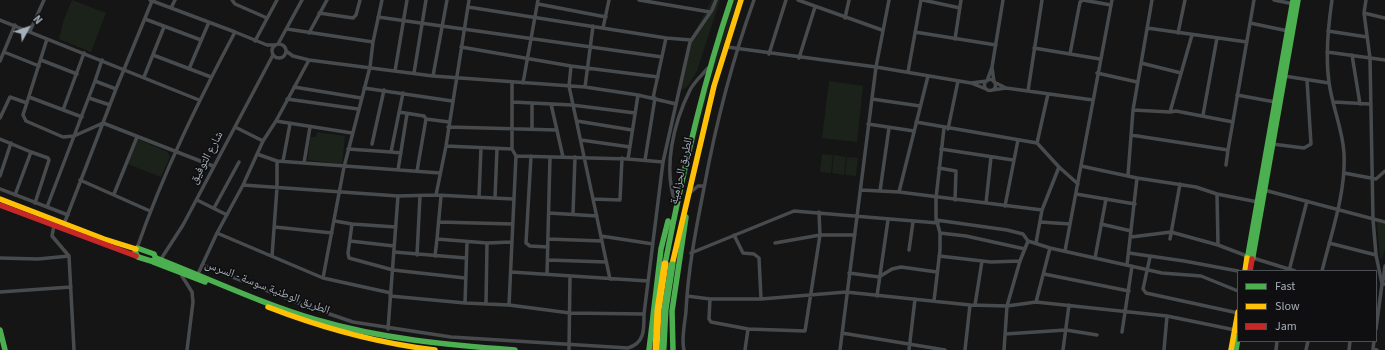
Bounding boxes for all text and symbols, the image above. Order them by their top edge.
north arrow [8,8,48,48]
text: N [29,12,46,28]
street label: شارع التوفيق [187,129,227,187]
street label: الطريق الحزامية [667,136,697,206]
street label: الطريق الوطنية سوسة - السرس [203,258,331,318]
legend [1237,270,1377,342]
text: Fast [1275,278,1295,295]
text: Slow [1275,298,1300,315]
text: Jam [1275,318,1297,335]

